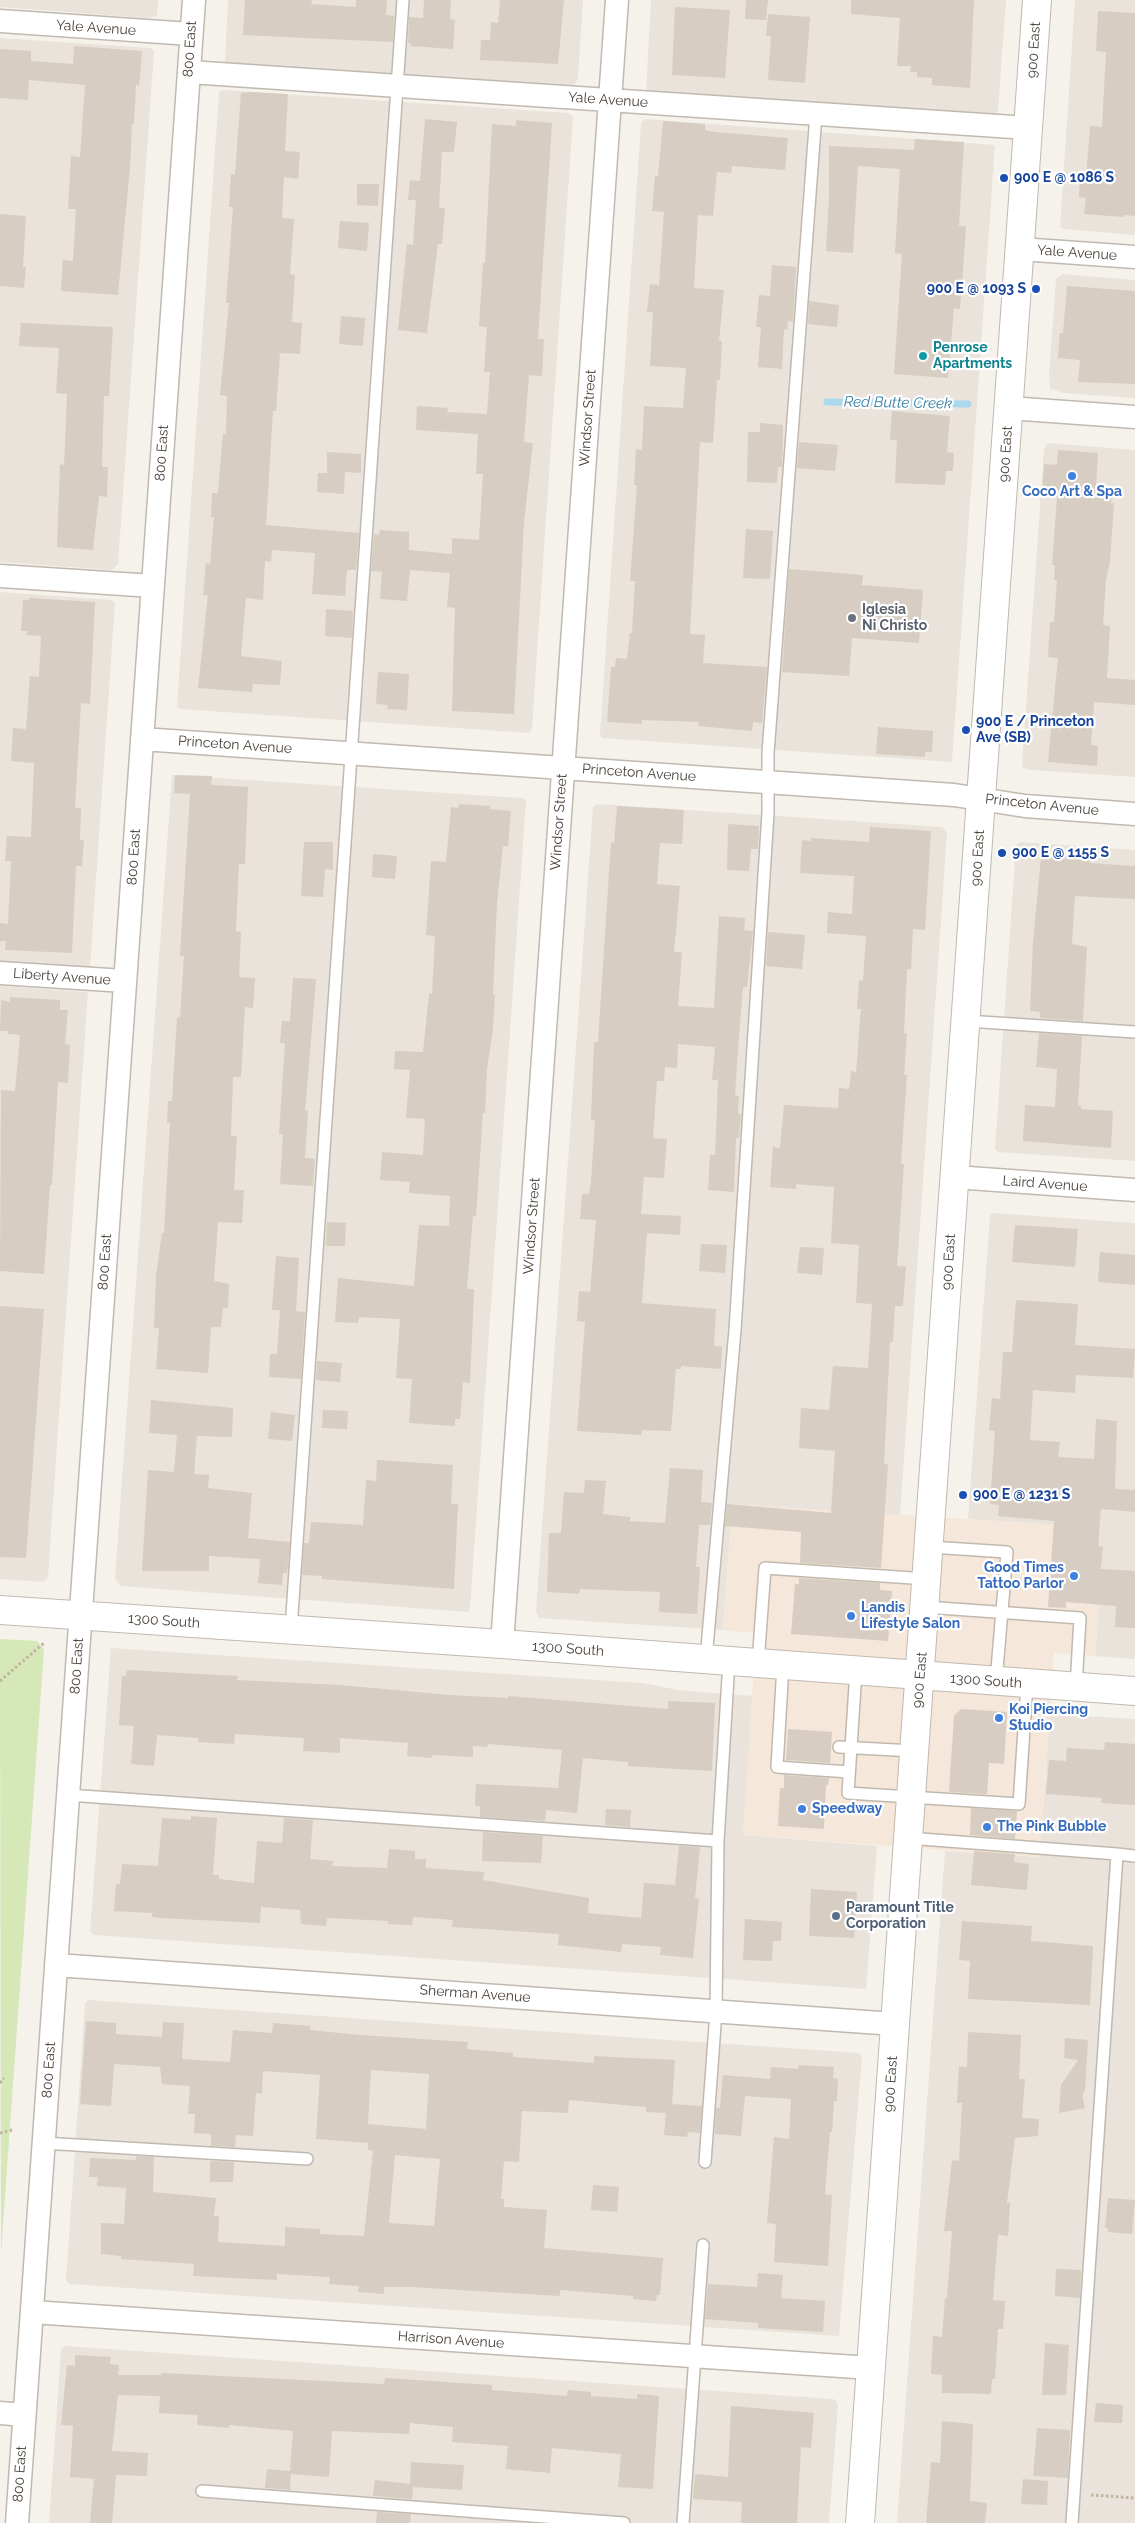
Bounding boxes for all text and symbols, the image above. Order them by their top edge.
street label: Yale Avenue [55,17,137,39]
street label: 800 East [180,20,200,78]
street label: 900 East [1024,21,1044,79]
street label: Yale Avenue [567,89,649,111]
place label: 900 E @ 1086 S [1014,170,1114,186]
marker: 900 E @ 1086 S [998,172,1010,184]
street label: Yale Avenue [1036,242,1118,264]
place label: 900 E @ 1093 S [927,281,1026,297]
marker: 900 E @ 1093 S [1030,283,1042,295]
place label: Penrose Apartments [933,340,1012,372]
marker: Penrose Apartments [917,350,929,362]
street label: Windsor Street [576,369,600,467]
water label: Red Butte Creek [844,393,952,413]
street label: 800 East [152,424,172,482]
street label: 900 East [996,425,1016,483]
marker: Coco Art & Spa [1066,470,1078,482]
place label: Coco Art & Spa [1022,484,1122,500]
place label: Iglesia Ni Christo [862,602,927,634]
marker: Iglesia Ni Christo [846,612,858,624]
place label: 900 E / Princeton Ave (SB) [976,714,1094,746]
marker: 900 E / Princeton Ave (SB) [960,724,972,736]
street label: Princeton Avenue [177,733,293,757]
street label: Princeton Avenue [581,761,697,785]
street label: Windsor Street [547,773,571,871]
street label: Princeton Avenue [984,791,1100,819]
street label: 800 East [124,828,144,886]
street label: 900 East [968,829,988,887]
place label: 900 E @ 1155 S [1012,845,1109,861]
marker: 900 E @ 1155 S [996,847,1008,859]
street label: Liberty Avenue [13,965,111,989]
street label: Laird Avenue [1002,1173,1088,1195]
street label: Windsor Street [520,1177,544,1275]
street label: 800 East [95,1233,115,1291]
street label: 900 East [939,1233,959,1291]
place label: 900 E @ 1231 S [973,1487,1070,1503]
marker: 900 E @ 1231 S [957,1489,969,1501]
place label: Good Times Tattoo Parlor [977,1560,1064,1592]
marker: Good Times Tattoo Parlor [1068,1570,1080,1582]
place label: Landis Lifestyle Salon [861,1600,960,1632]
street label: 1300 South [127,1610,201,1632]
marker: Landis Lifestyle Salon [845,1610,857,1622]
street label: 800 East [67,1637,87,1695]
street label: 1300 South [531,1638,605,1660]
street label: 900 East [909,1651,931,1709]
street label: 1300 South [949,1670,1023,1692]
place label: Koi Piercing Studio [1009,1702,1088,1734]
marker: Koi Piercing Studio [993,1712,1005,1724]
place label: Speedway [812,1801,882,1817]
marker: Speedway [796,1803,808,1815]
place label: The Pink Bubble [997,1819,1107,1835]
marker: The Pink Bubble [981,1821,993,1833]
place label: Paramount Title Corporation [846,1900,954,1932]
marker: Paramount Title Corporation [830,1910,842,1922]
street label: Sherman Avenue [419,1982,531,2006]
street label: 800 East [39,2041,59,2099]
street label: 900 East [881,2055,901,2113]
street label: Harrison Avenue [397,2328,505,2352]
street label: 800 East [10,2445,30,2503]

